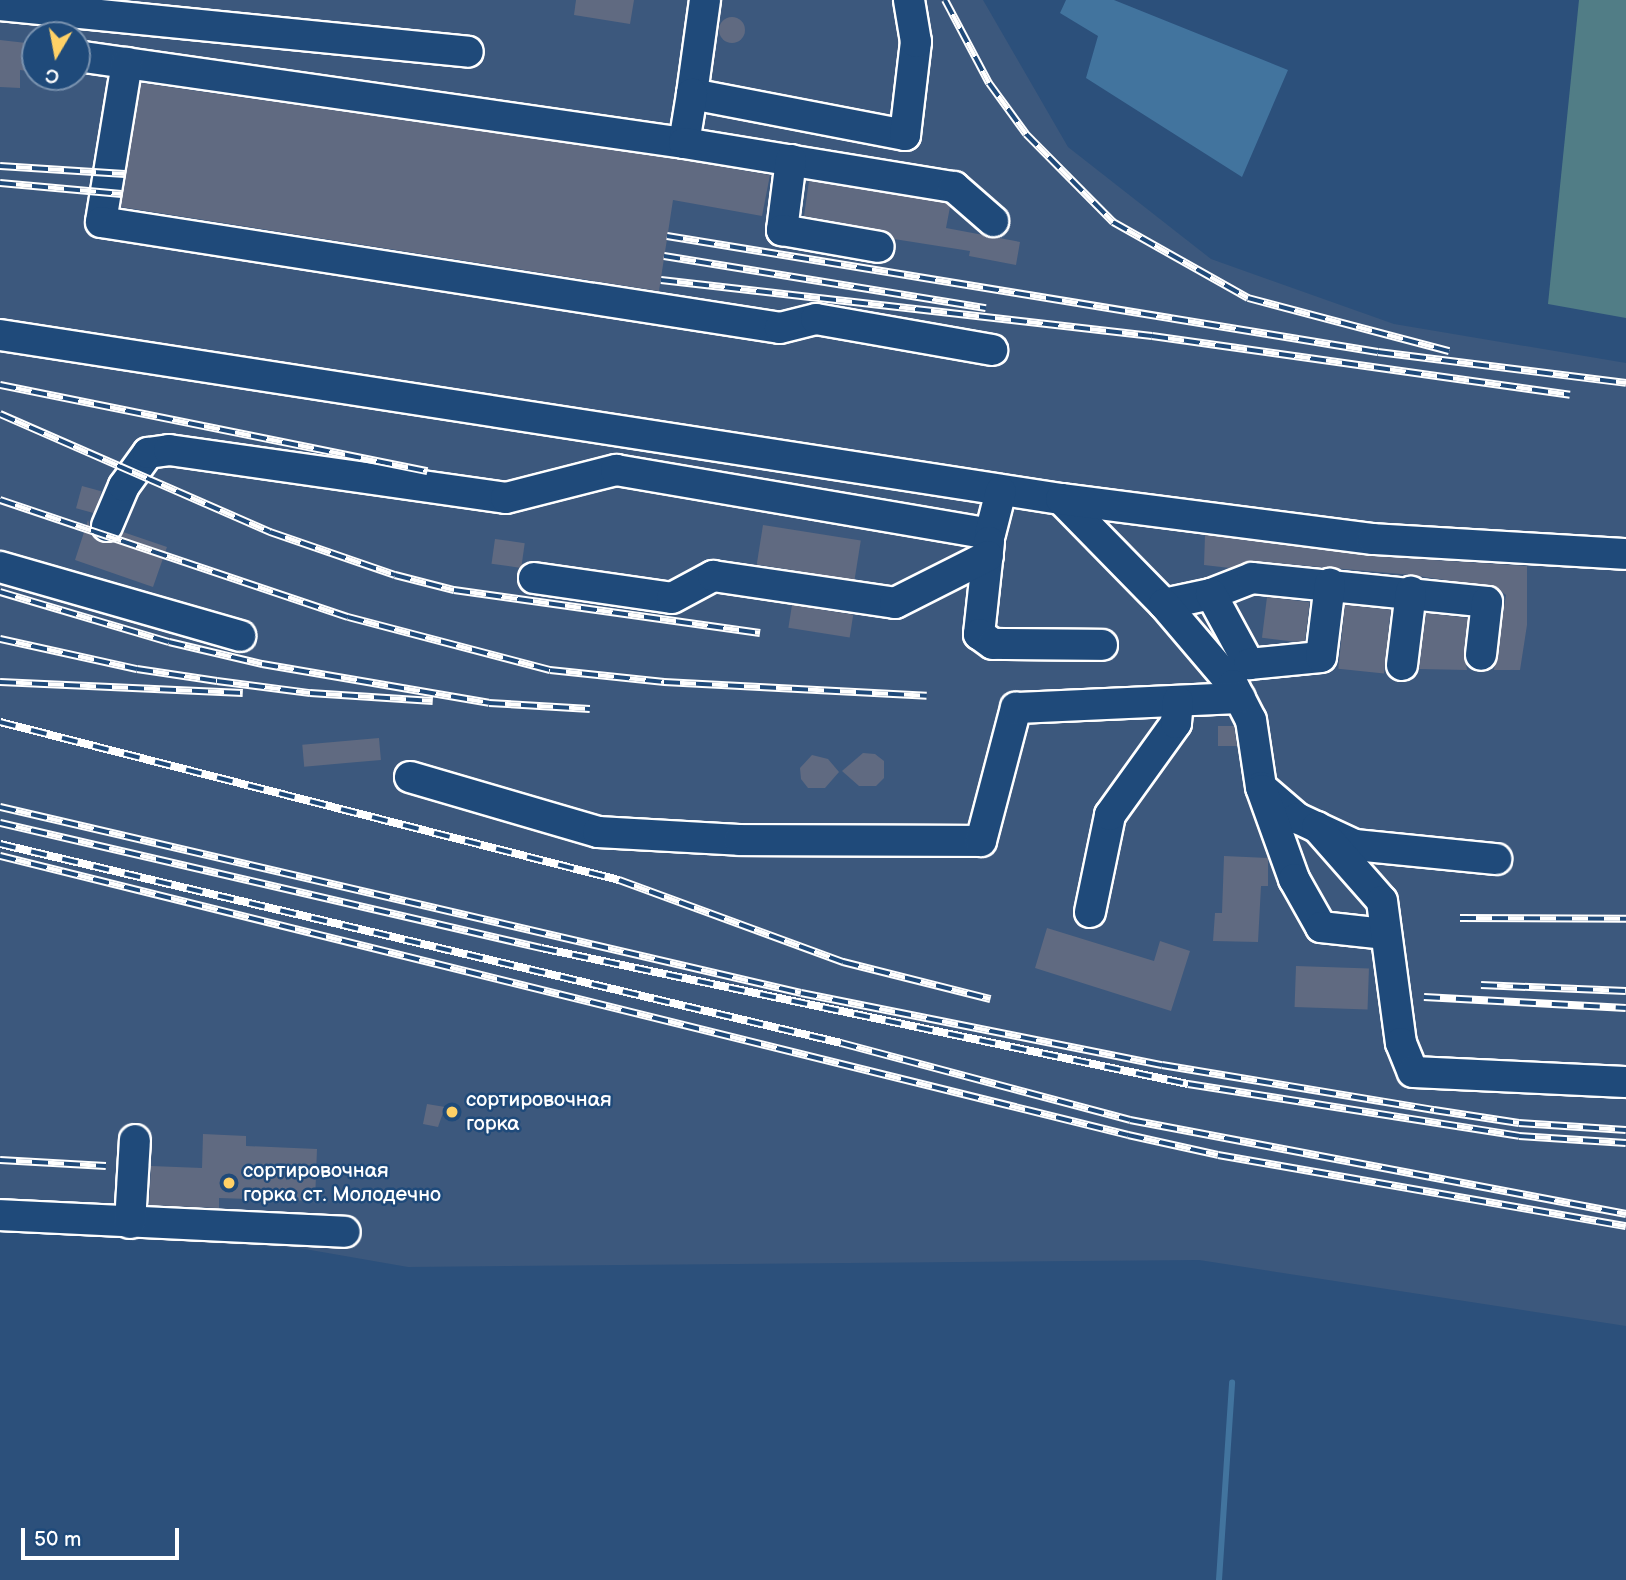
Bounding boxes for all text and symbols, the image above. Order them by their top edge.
north arrow [21,21,91,91]
text: С [44,63,61,88]
place label: сортировочная горка [466,1087,612,1137]
marker: сортировочная горка [444,1104,460,1120]
place label: сортировочная горка ст. Молодечно [243,1158,441,1208]
marker: сортировочная горка ст. Молодечно [221,1175,237,1191]
scale bar [24,1514,182,1558]
text: 50 m [34,1527,81,1552]

